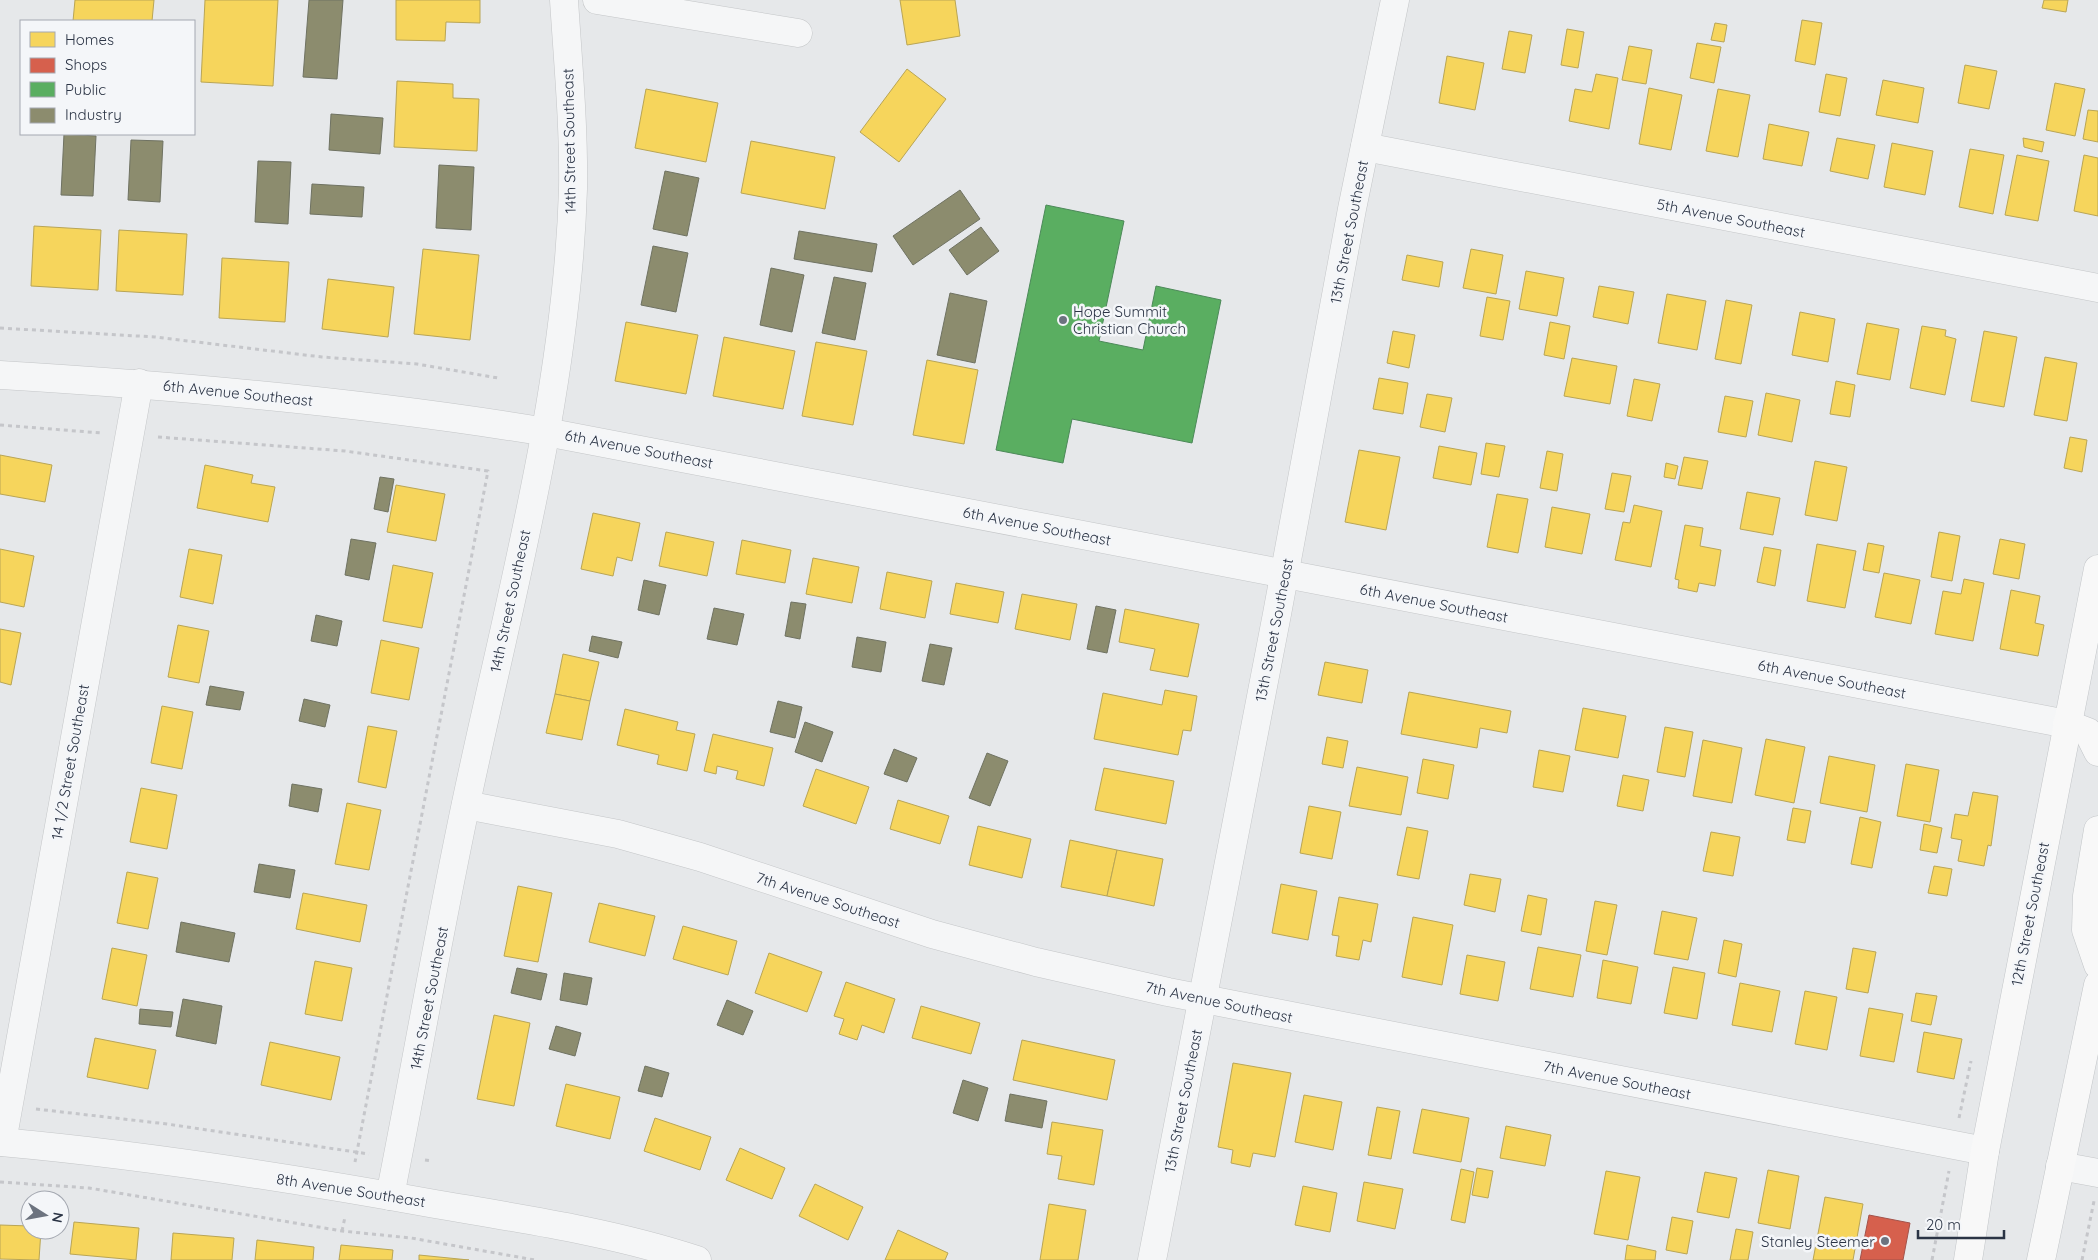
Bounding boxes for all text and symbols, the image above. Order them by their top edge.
legend [20,20,195,135]
text: Homes [65,30,114,49]
text: Shops [65,55,107,74]
street label: 14th Street Southeast [558,68,580,214]
text: Public [65,80,106,99]
text: Industry [65,105,122,124]
street label: 13th Street Southeast [1326,159,1372,305]
street label: 5th Avenue Southeast [1655,194,1807,242]
place label: Hope Summit Christian Church [1073,302,1186,338]
marker: Hope Summit Christian Church [1057,314,1069,326]
street label: 6th Avenue Southeast [162,376,314,410]
street label: 6th Avenue Southeast [563,425,715,473]
street label: 6th Avenue Southeast [961,502,1113,550]
street label: 14th Street Southeast [486,528,534,674]
street label: 13th Street Southeast [1251,557,1297,703]
street label: 6th Avenue Southeast [1358,579,1510,627]
street label: 6th Avenue Southeast [1756,655,1908,703]
street label: 14 1/2 Street Southeast [47,683,93,841]
street label: 12th Street Southeast [2007,841,2053,987]
street label: 7th Avenue Southeast [754,868,902,932]
street label: 14th Street Southeast [406,925,452,1071]
street label: 7th Avenue Southeast [1144,977,1294,1027]
street label: 13th Street Southeast [1160,1028,1206,1174]
street label: 7th Avenue Southeast [1541,1056,1693,1104]
street label: 8th Avenue Southeast [275,1169,427,1211]
north arrow [20,1190,70,1240]
scale bar [1918,1208,2004,1240]
text: N [48,1211,68,1224]
text: 20 m [1926,1215,1961,1234]
place label: Stanley Steemer [1761,1232,1875,1251]
marker: Stanley Steemer [1879,1235,1891,1247]

